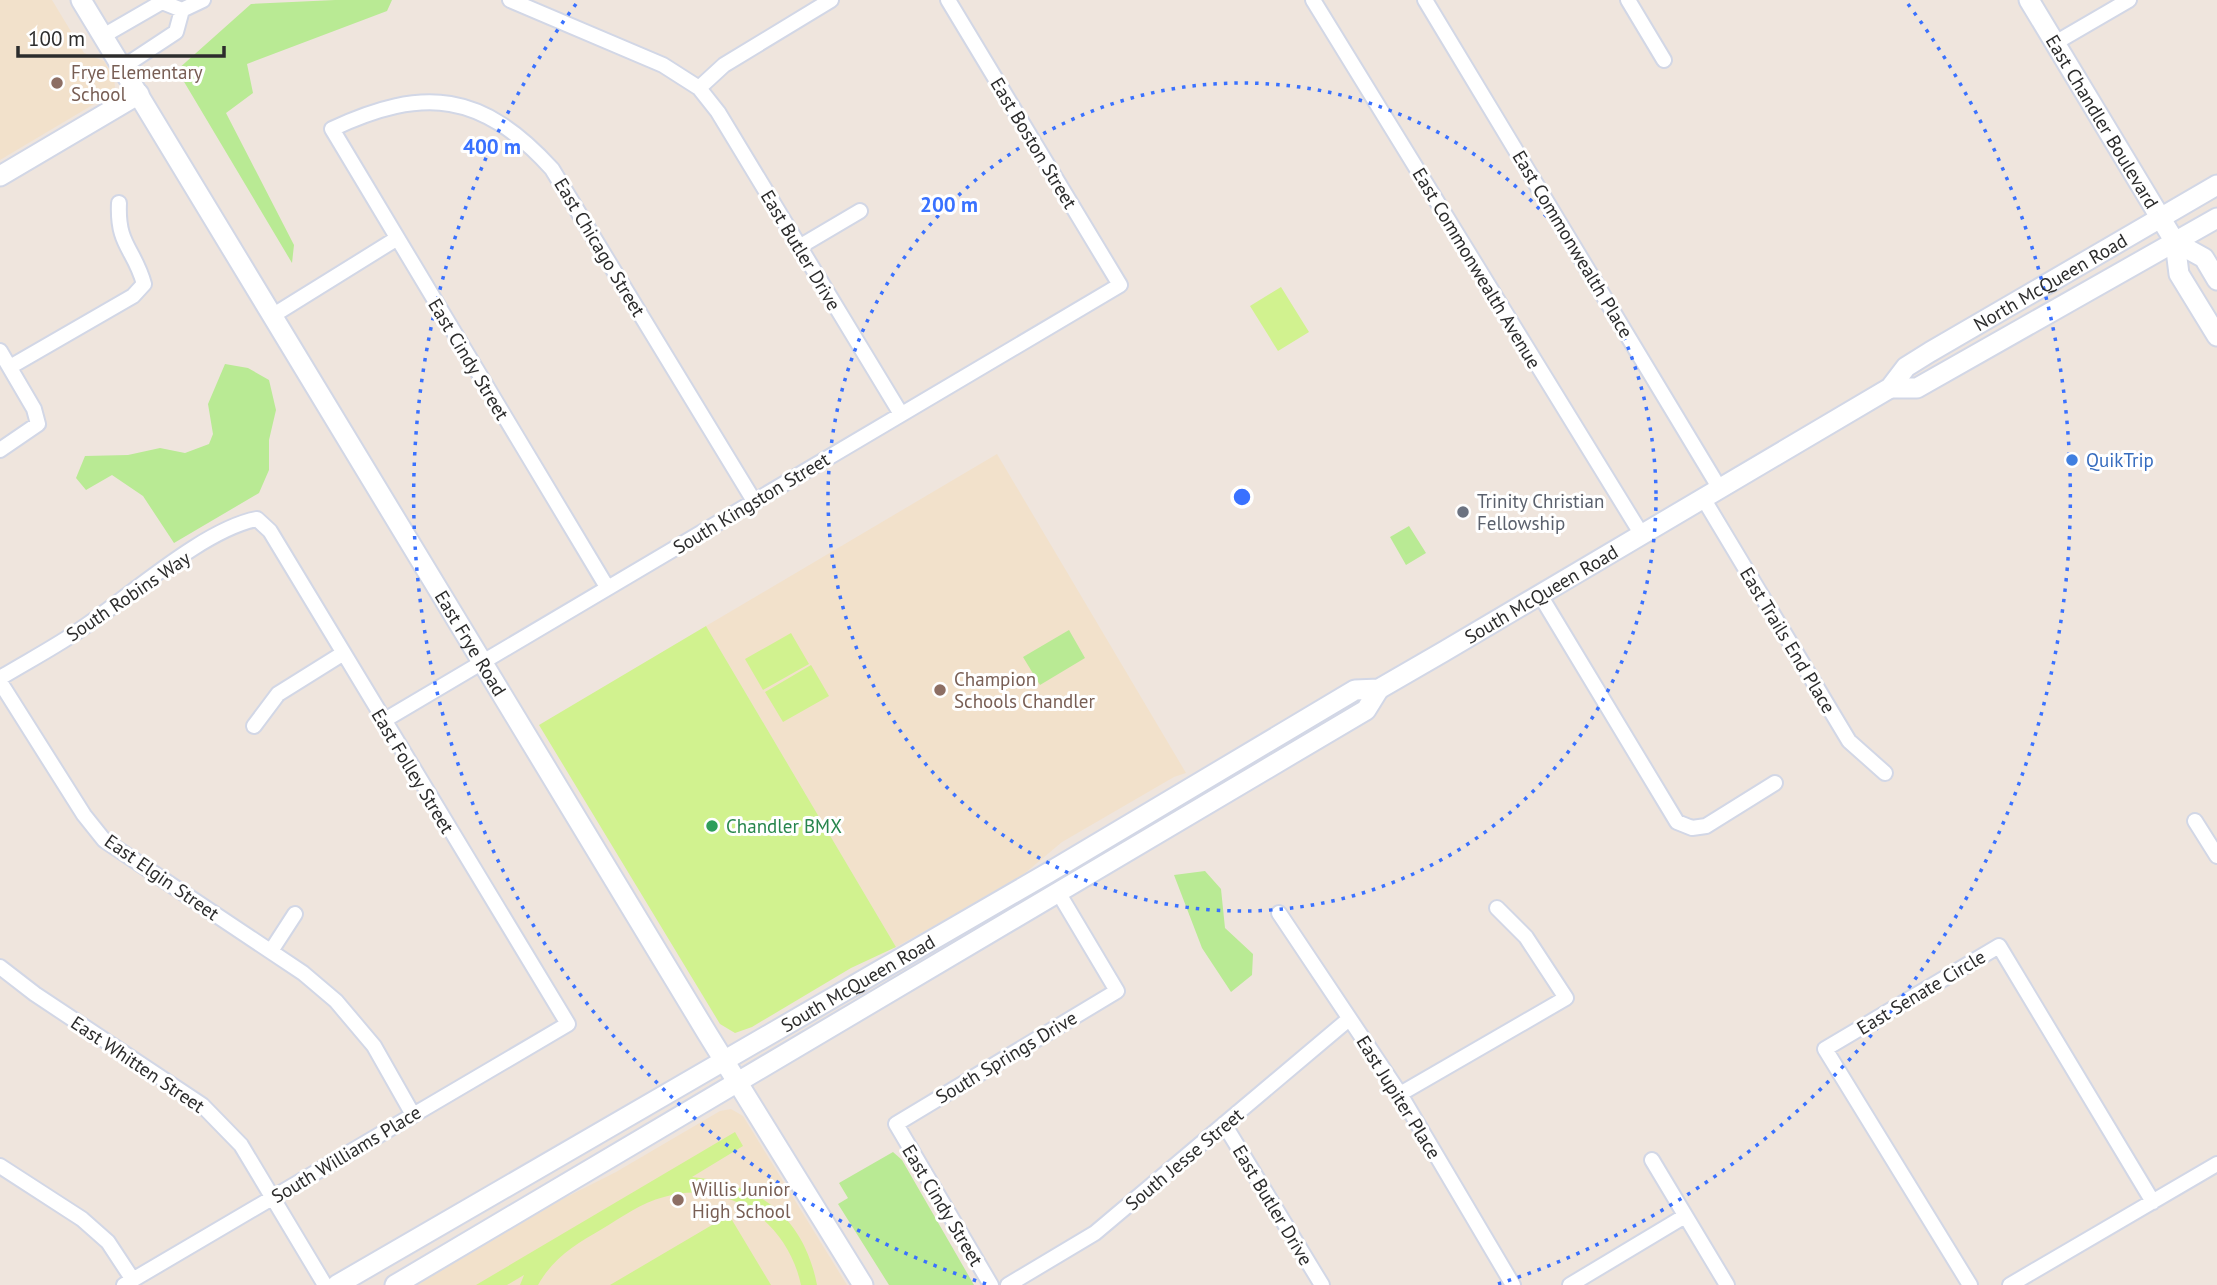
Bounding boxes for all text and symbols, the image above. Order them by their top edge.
scale bar [18,14,224,58]
text: 100 m [28,25,85,52]
street label: East Chandler Boulevard [2041,30,2164,213]
place label: Frye Elementary School [71,60,203,106]
street label: East Boston Street [985,73,1083,213]
marker: Frye Elementary School [49,75,65,91]
text: 400 m [463,133,521,160]
street label: East Commonwealth Place [1507,146,1639,342]
street label: East Commonwealth Avenue [1407,163,1547,373]
street label: East Chicago Street [549,173,651,321]
street label: East Butler Drive [756,185,846,315]
text: 200 m [920,191,978,218]
street label: North McQueen Road [1969,228,2131,336]
street label: East Cindy Street [423,294,515,425]
street label: South Kingston Street [668,447,834,559]
place label: QuikTrip [2086,448,2154,472]
marker: QuikTrip [2064,452,2080,468]
centre of rings [1230,485,1254,509]
place label: Trinity Christian Fellowship [1477,489,1604,535]
marker: Trinity Christian Fellowship [1455,504,1471,520]
street label: South McQueen Road [1460,539,1622,649]
street label: South Robins Way [61,546,195,646]
street label: East Trails End Place [1735,563,1841,717]
street label: East Frye Road [430,586,512,700]
place label: Champion Schools Chandler [954,667,1096,713]
marker: Champion Schools Chandler [932,682,948,698]
street label: East Folley Street [366,704,460,838]
place label: Chandler BMX [726,814,842,838]
marker: Chandler BMX [704,818,720,834]
street label: East Elgin Street [100,829,224,926]
street label: South McQueen Road [776,929,939,1037]
street label: East Senate Circle [1852,944,1990,1040]
street label: South Springs Drive [931,1005,1081,1109]
street label: East Whitten Street [67,1010,210,1118]
street label: East Jupiter Place [1351,1031,1447,1163]
street label: South Williams Place [267,1100,425,1208]
street label: South Jesse Street [1120,1102,1248,1215]
street label: East Cindy Street [897,1140,989,1271]
street label: East Butler Drive [1228,1140,1318,1270]
place label: Willis Junior High School [692,1177,791,1223]
marker: Willis Junior High School [670,1192,686,1208]

